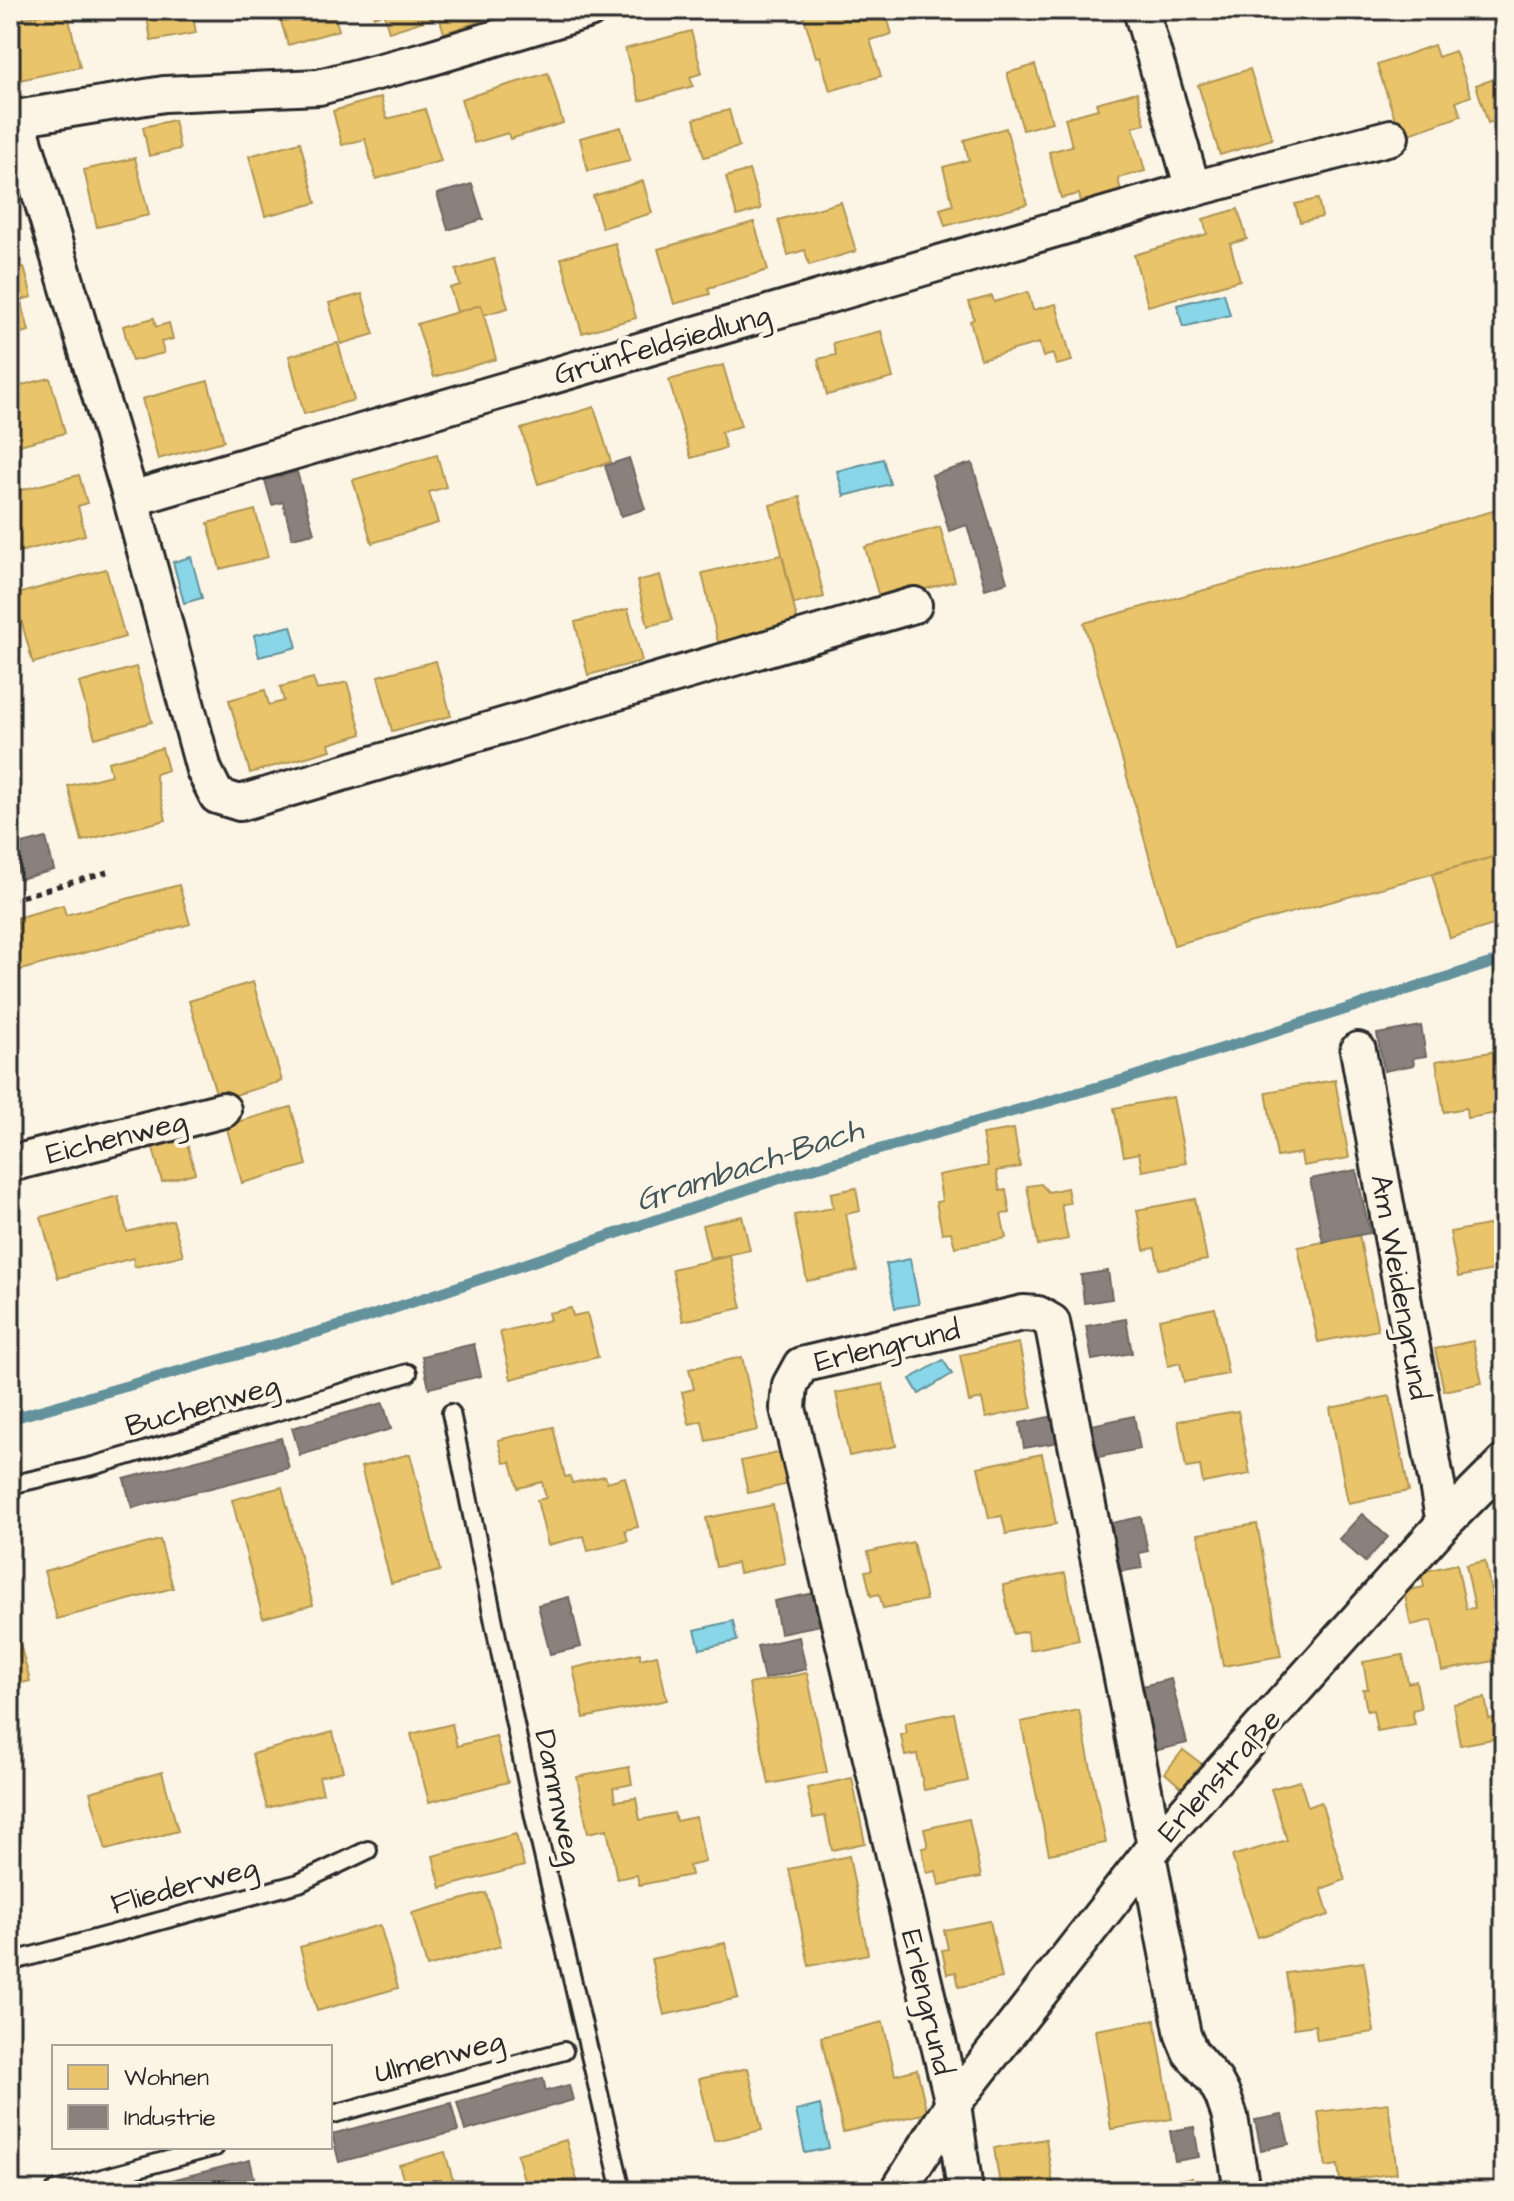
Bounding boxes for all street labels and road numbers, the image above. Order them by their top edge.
street label: Grünfeldsiedlung [549,294,776,397]
street label: Eichenweg [42,1100,191,1177]
street label: Am Weidengrund [1359,1171,1440,1403]
street label: Erlengrund [810,1309,964,1384]
street label: Buchenweg [121,1364,284,1449]
street label: Erlenstraße [1148,1700,1291,1852]
street label: Dammweg [522,1726,593,1869]
street label: Fliederweg [106,1846,263,1927]
street label: Erlengrund [889,1925,964,2079]
street label: Ulmenweg [370,2020,509,2095]

